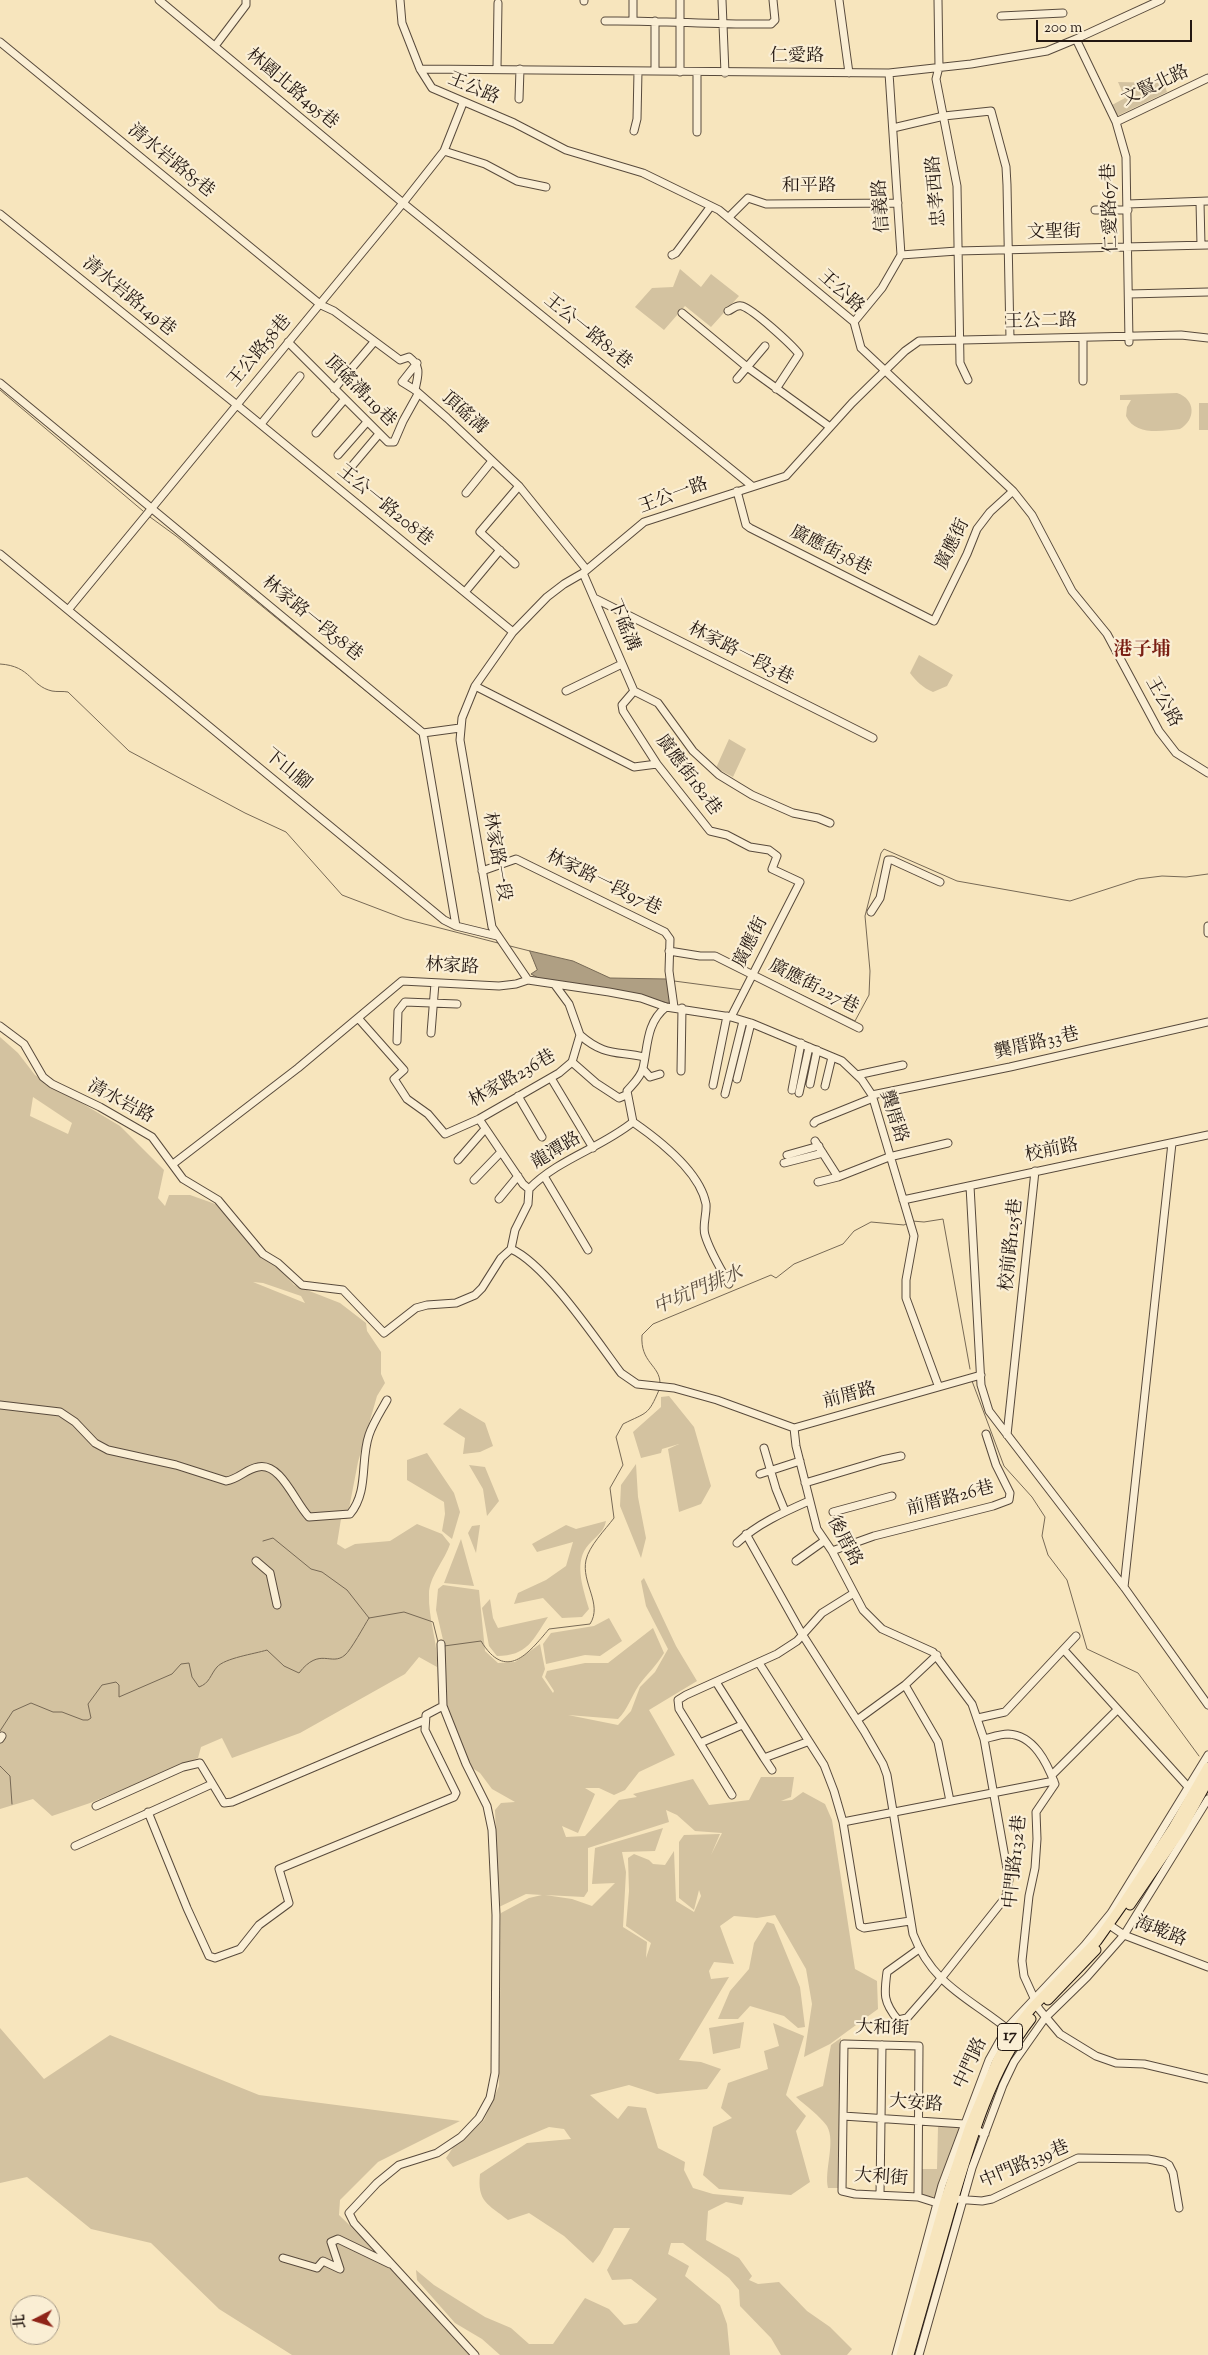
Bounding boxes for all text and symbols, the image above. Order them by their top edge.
scale bar [1038,10,1194,42]
text: 200 m [1044,18,1083,39]
street label: 林園北路495巷 [240,45,342,135]
street label: 仁愛路 [770,47,824,69]
street label: 文賢北路 [1119,62,1193,112]
street label: 王公路 [444,70,502,110]
street label: 清水岩路85巷 [122,121,218,203]
street label: 忠孝西路 [924,154,952,228]
street label: 仁愛路67巷 [1100,163,1124,253]
street label: 和平路 [782,177,836,199]
street label: 信義路 [870,178,896,234]
street label: 文聖街 [1027,223,1081,245]
street label: 清水岩路149巷 [77,254,179,342]
street label: 王公路 [813,267,867,319]
street label: 王公一路82巷 [539,291,635,375]
street label: 王公路58巷 [225,312,297,392]
street label: 王公二路 [1005,312,1077,334]
street label: 頂磘溝119巷 [319,352,399,432]
street label: 頂磘溝 [436,388,490,440]
street label: 王公一路208巷 [332,462,436,552]
street label: 王公一路 [636,475,712,519]
street label: 廣應街 [932,516,976,574]
street label: 廣應街38巷 [786,522,874,582]
street label: 林家路一段58巷 [256,573,366,667]
street label: 下磘溝 [602,597,642,655]
street label: 林家路一段3巷 [684,619,796,691]
district label: 港子埔 [1114,641,1170,663]
street label: 王公路 [1139,674,1185,732]
street label: 廣應街182巷 [650,731,724,821]
street label: 下山腳 [259,746,315,796]
street label: 林家路一段 [477,811,513,903]
street label: 林家路一段97巷 [542,847,664,921]
street label: 廣應街 [730,914,774,972]
street label: 林家路 [424,956,480,980]
street label: 廣應街227巷 [764,956,862,1020]
street label: 龔厝路33巷 [992,1025,1082,1065]
street label: 林家路236巷 [466,1047,560,1113]
street label: 清水岩路 [83,1077,157,1129]
street label: 龔厝路 [873,1088,911,1146]
street label: 龍潭路 [528,1129,586,1175]
street label: 校前路 [1023,1136,1081,1168]
street label: 校前路125巷 [997,1198,1029,1292]
water label: 中坑門排水 [651,1263,747,1321]
street label: 前厝路 [821,1380,879,1414]
street label: 前厝路26巷 [905,1478,997,1522]
street label: 後厝路 [821,1513,865,1571]
street label: 中門路132巷 [1001,1814,1033,1910]
street label: 海墘路 [1131,1913,1189,1953]
street label: 大和街 [855,2018,909,2042]
road number: 17 [998,2024,1022,2050]
street label: 中門路 [951,2035,993,2093]
street label: 大安路 [888,2092,944,2118]
street label: 中門路339巷 [977,2137,1073,2195]
street label: 大利街 [853,2166,909,2192]
north arrow [10,2295,60,2345]
text: 北 [10,2313,32,2329]

